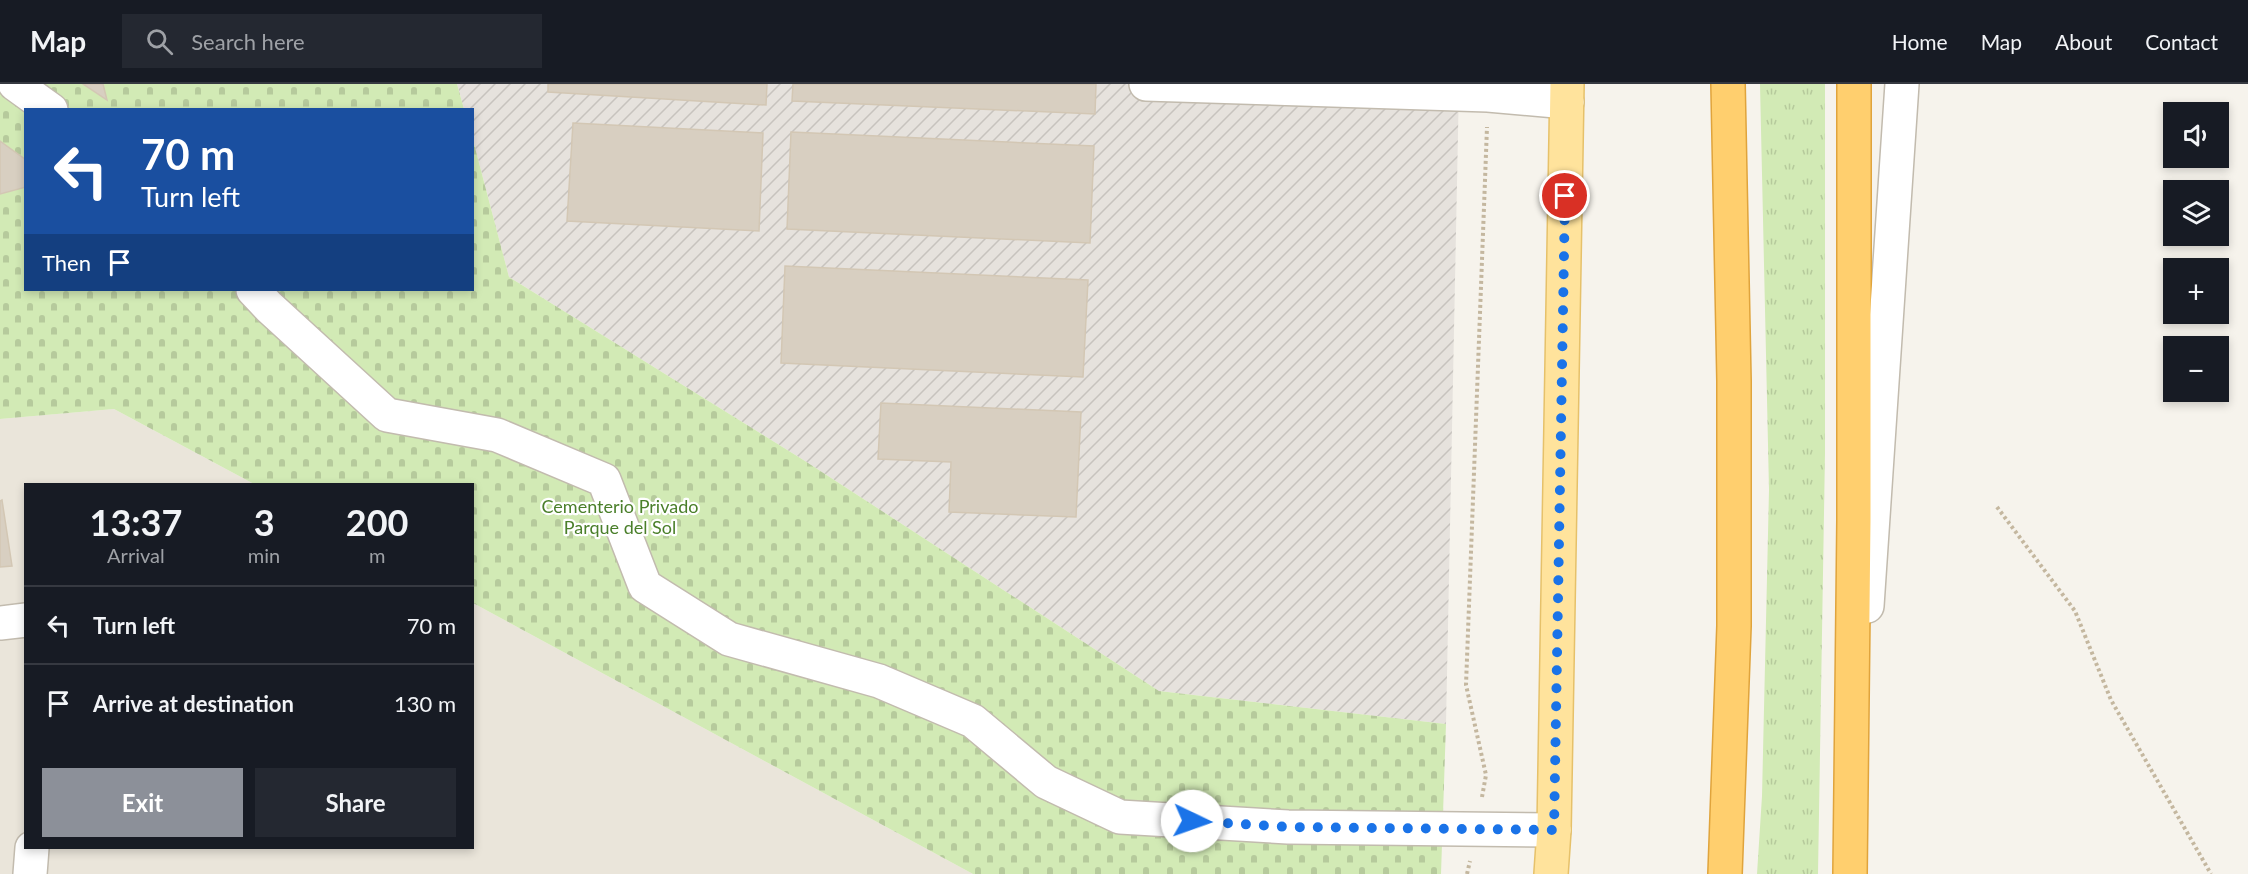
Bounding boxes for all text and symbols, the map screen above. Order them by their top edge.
search box [122,14,542,68]
text: Map [30,24,86,58]
icon: search [143,25,176,58]
text: Search here [191,28,305,55]
text: Home [1892,29,1948,54]
text: Map [1981,29,2022,54]
text: About [2055,29,2112,54]
text: Contact [2145,29,2218,54]
map controls [2163,102,2229,402]
button: sound [2163,102,2229,168]
text: 70 m [141,129,235,179]
icon: left [42,132,120,210]
pin [1539,170,1590,221]
icon: arrive [1548,179,1581,212]
text: Turn left [141,180,240,213]
button: layers [2163,180,2229,246]
icon: arrive [103,246,136,279]
text: Then [42,249,91,276]
button: + [2163,258,2229,324]
button: − [2163,336,2229,402]
park label: Cementerio Privado Parque del Sol [541,495,699,538]
text: 13:37 [90,500,182,544]
text: 3 [254,500,275,544]
text: 200 [346,500,408,544]
text: Arrival [107,543,165,567]
text: min [248,543,280,567]
text: m [369,543,385,567]
icon: left [42,609,75,642]
text: Turn left [93,612,175,639]
text: 70 m [407,612,456,639]
icon: arrive [42,687,75,720]
text: Arrive at destination [93,690,294,717]
text: 130 m [394,690,456,717]
button: Exit [42,768,243,837]
button: Share [255,768,456,837]
position arrow [1160,789,1224,853]

